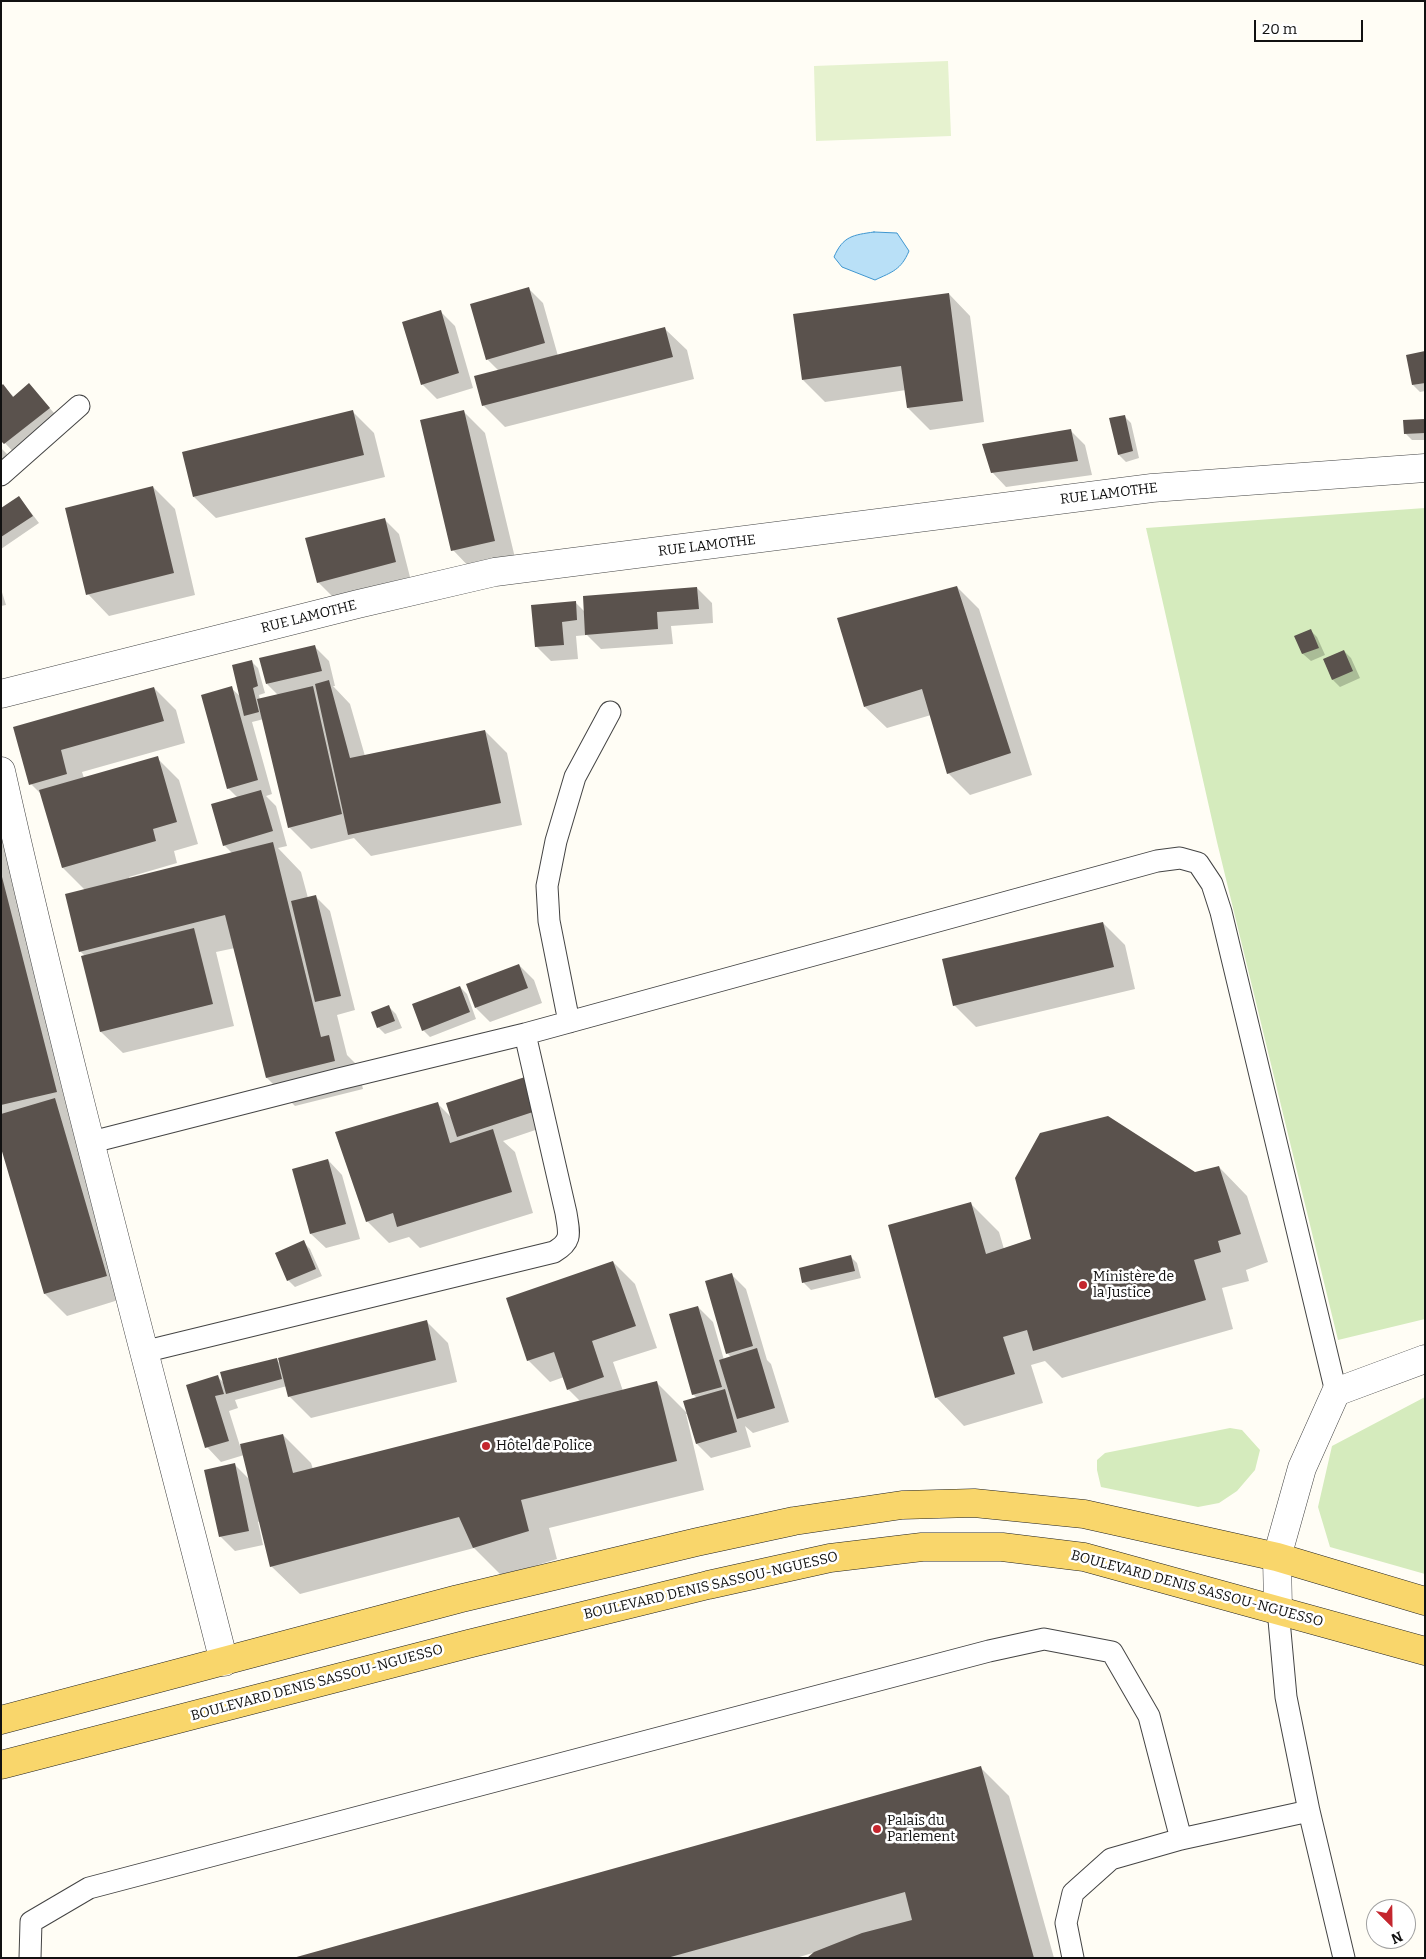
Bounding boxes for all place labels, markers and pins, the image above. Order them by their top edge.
place label: Ministère de la Justice [1093,1269,1174,1302]
marker: Ministère de la Justice [1077,1279,1089,1291]
place label: Hôtel de Police [496,1438,592,1454]
marker: Hôtel de Police [480,1440,492,1452]
place label: Palais du Parlement [887,1813,955,1845]
marker: Palais du Parlement [871,1823,883,1835]

